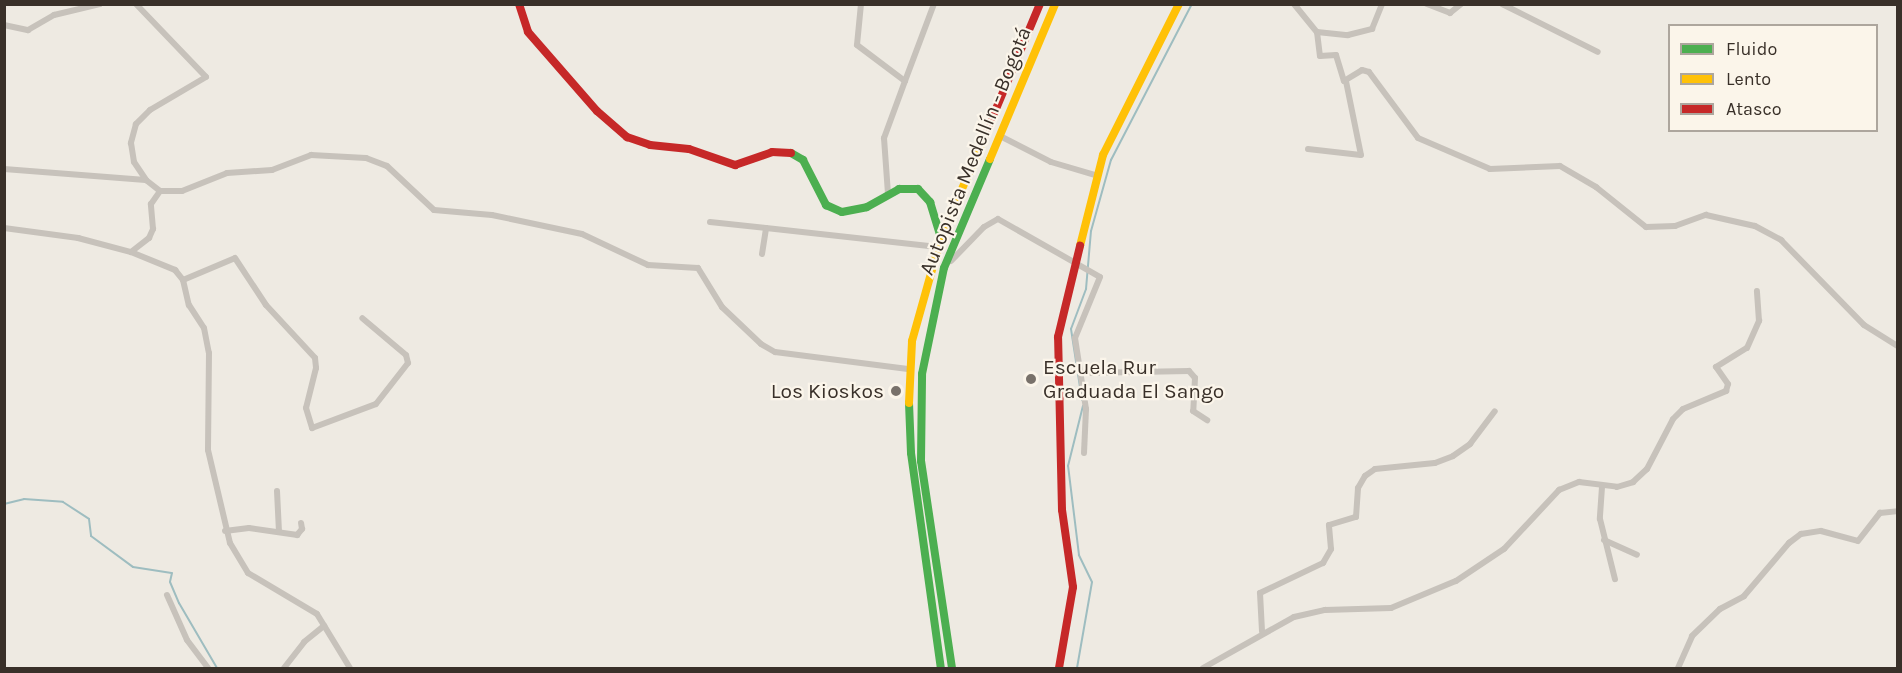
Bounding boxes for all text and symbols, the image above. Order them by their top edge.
street label: Autopista Medellín - Bogotá [914,23,1036,279]
legend [1668,24,1878,132]
text: Fluido [1726,38,1777,60]
text: Lento [1726,68,1771,90]
text: Atasco [1726,98,1782,120]
place label: Escuela Rur Graduada El Sango [1043,354,1224,404]
marker: Escuela Rur Graduada El Sango [1024,372,1038,386]
place label: Los Kioskos [771,378,884,404]
marker: Los Kioskos [889,384,903,398]

